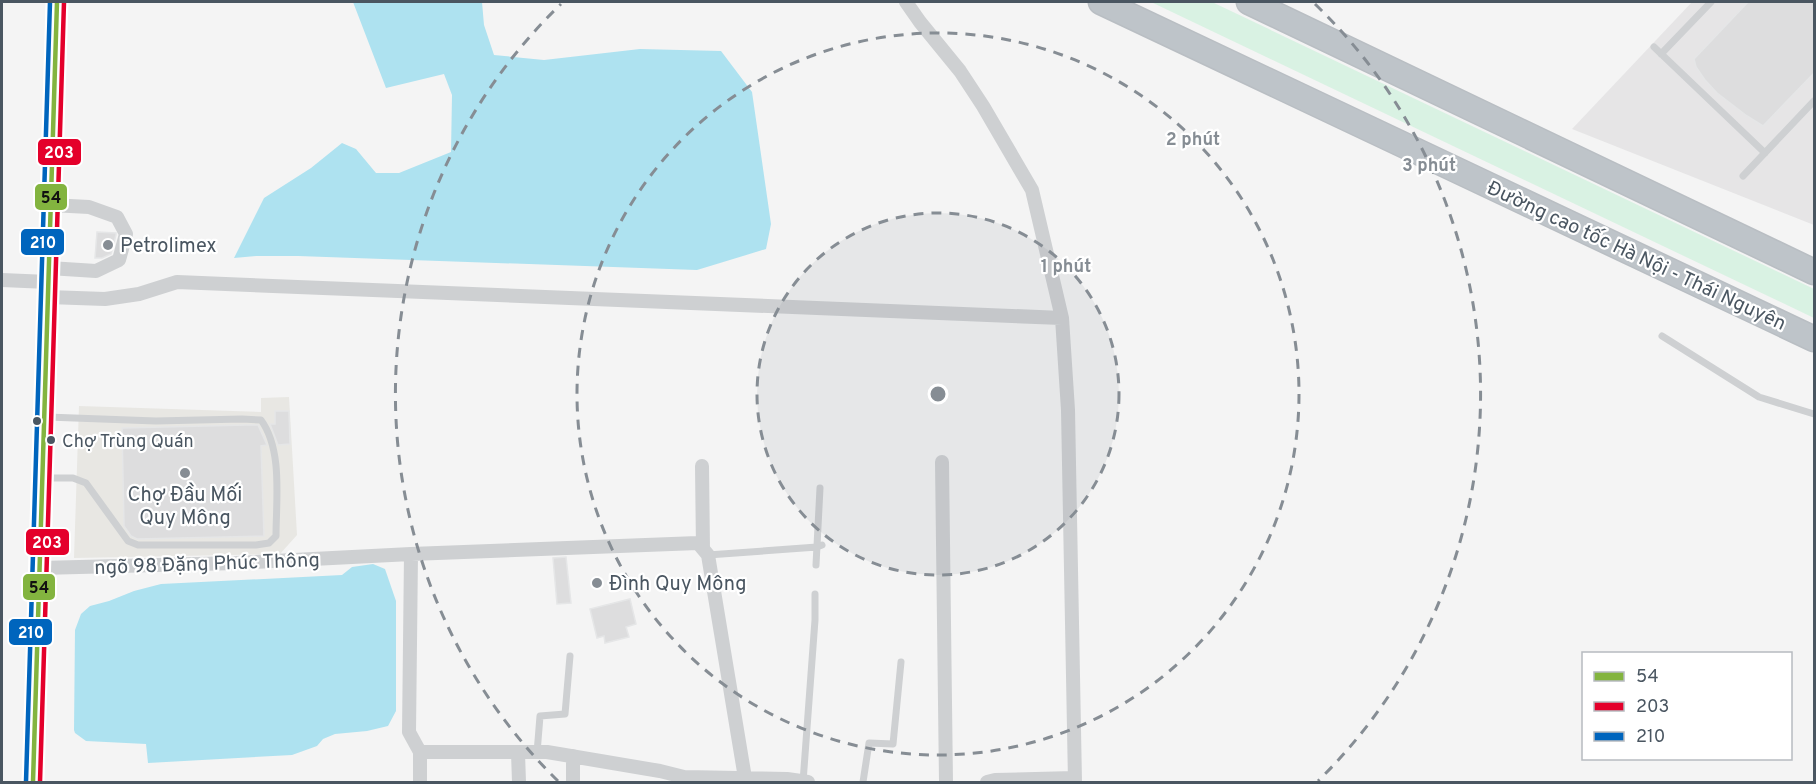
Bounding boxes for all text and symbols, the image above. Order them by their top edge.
text: 2 phút [1166,129,1220,152]
line badge: 203 [37,138,82,166]
text: 203 [44,144,74,164]
text: 3 phút [1402,155,1456,178]
street label: Đường cao tốc Hà Nội - Thái Nguyên [1482,175,1790,338]
line badge: 54 [34,183,68,211]
text: 54 [41,189,61,209]
line badge: 210 [20,228,65,256]
text: 210 [30,234,56,254]
place label: Petrolimex [120,234,216,260]
marker: Petrolimex [101,238,115,252]
text: 1 phút [1041,256,1091,279]
centre of rings [928,384,948,404]
unlabelled marker [31,415,43,427]
place label: Chợ Trùng Quán [62,431,194,454]
marker: Chợ Trùng Quán [45,434,57,446]
marker: Chợ Đầu Mối Quy Mông [178,466,192,480]
place label: Chợ Đầu Mối Quy Mông [128,482,242,532]
line badge: 203 [25,528,70,556]
text: 203 [32,534,62,554]
street label: ngõ 98 Đặng Phúc Thông [94,548,320,582]
place label: Đình Quy Mông [609,572,747,598]
line badge: 54 [22,573,56,601]
marker: Đình Quy Mông [590,576,604,590]
text: 54 [29,579,49,599]
line badge: 210 [8,618,53,646]
text: 210 [18,624,44,644]
legend [1582,652,1792,760]
text: 54 [1636,666,1659,689]
text: 203 [1636,696,1669,719]
text: 210 [1636,726,1665,749]

